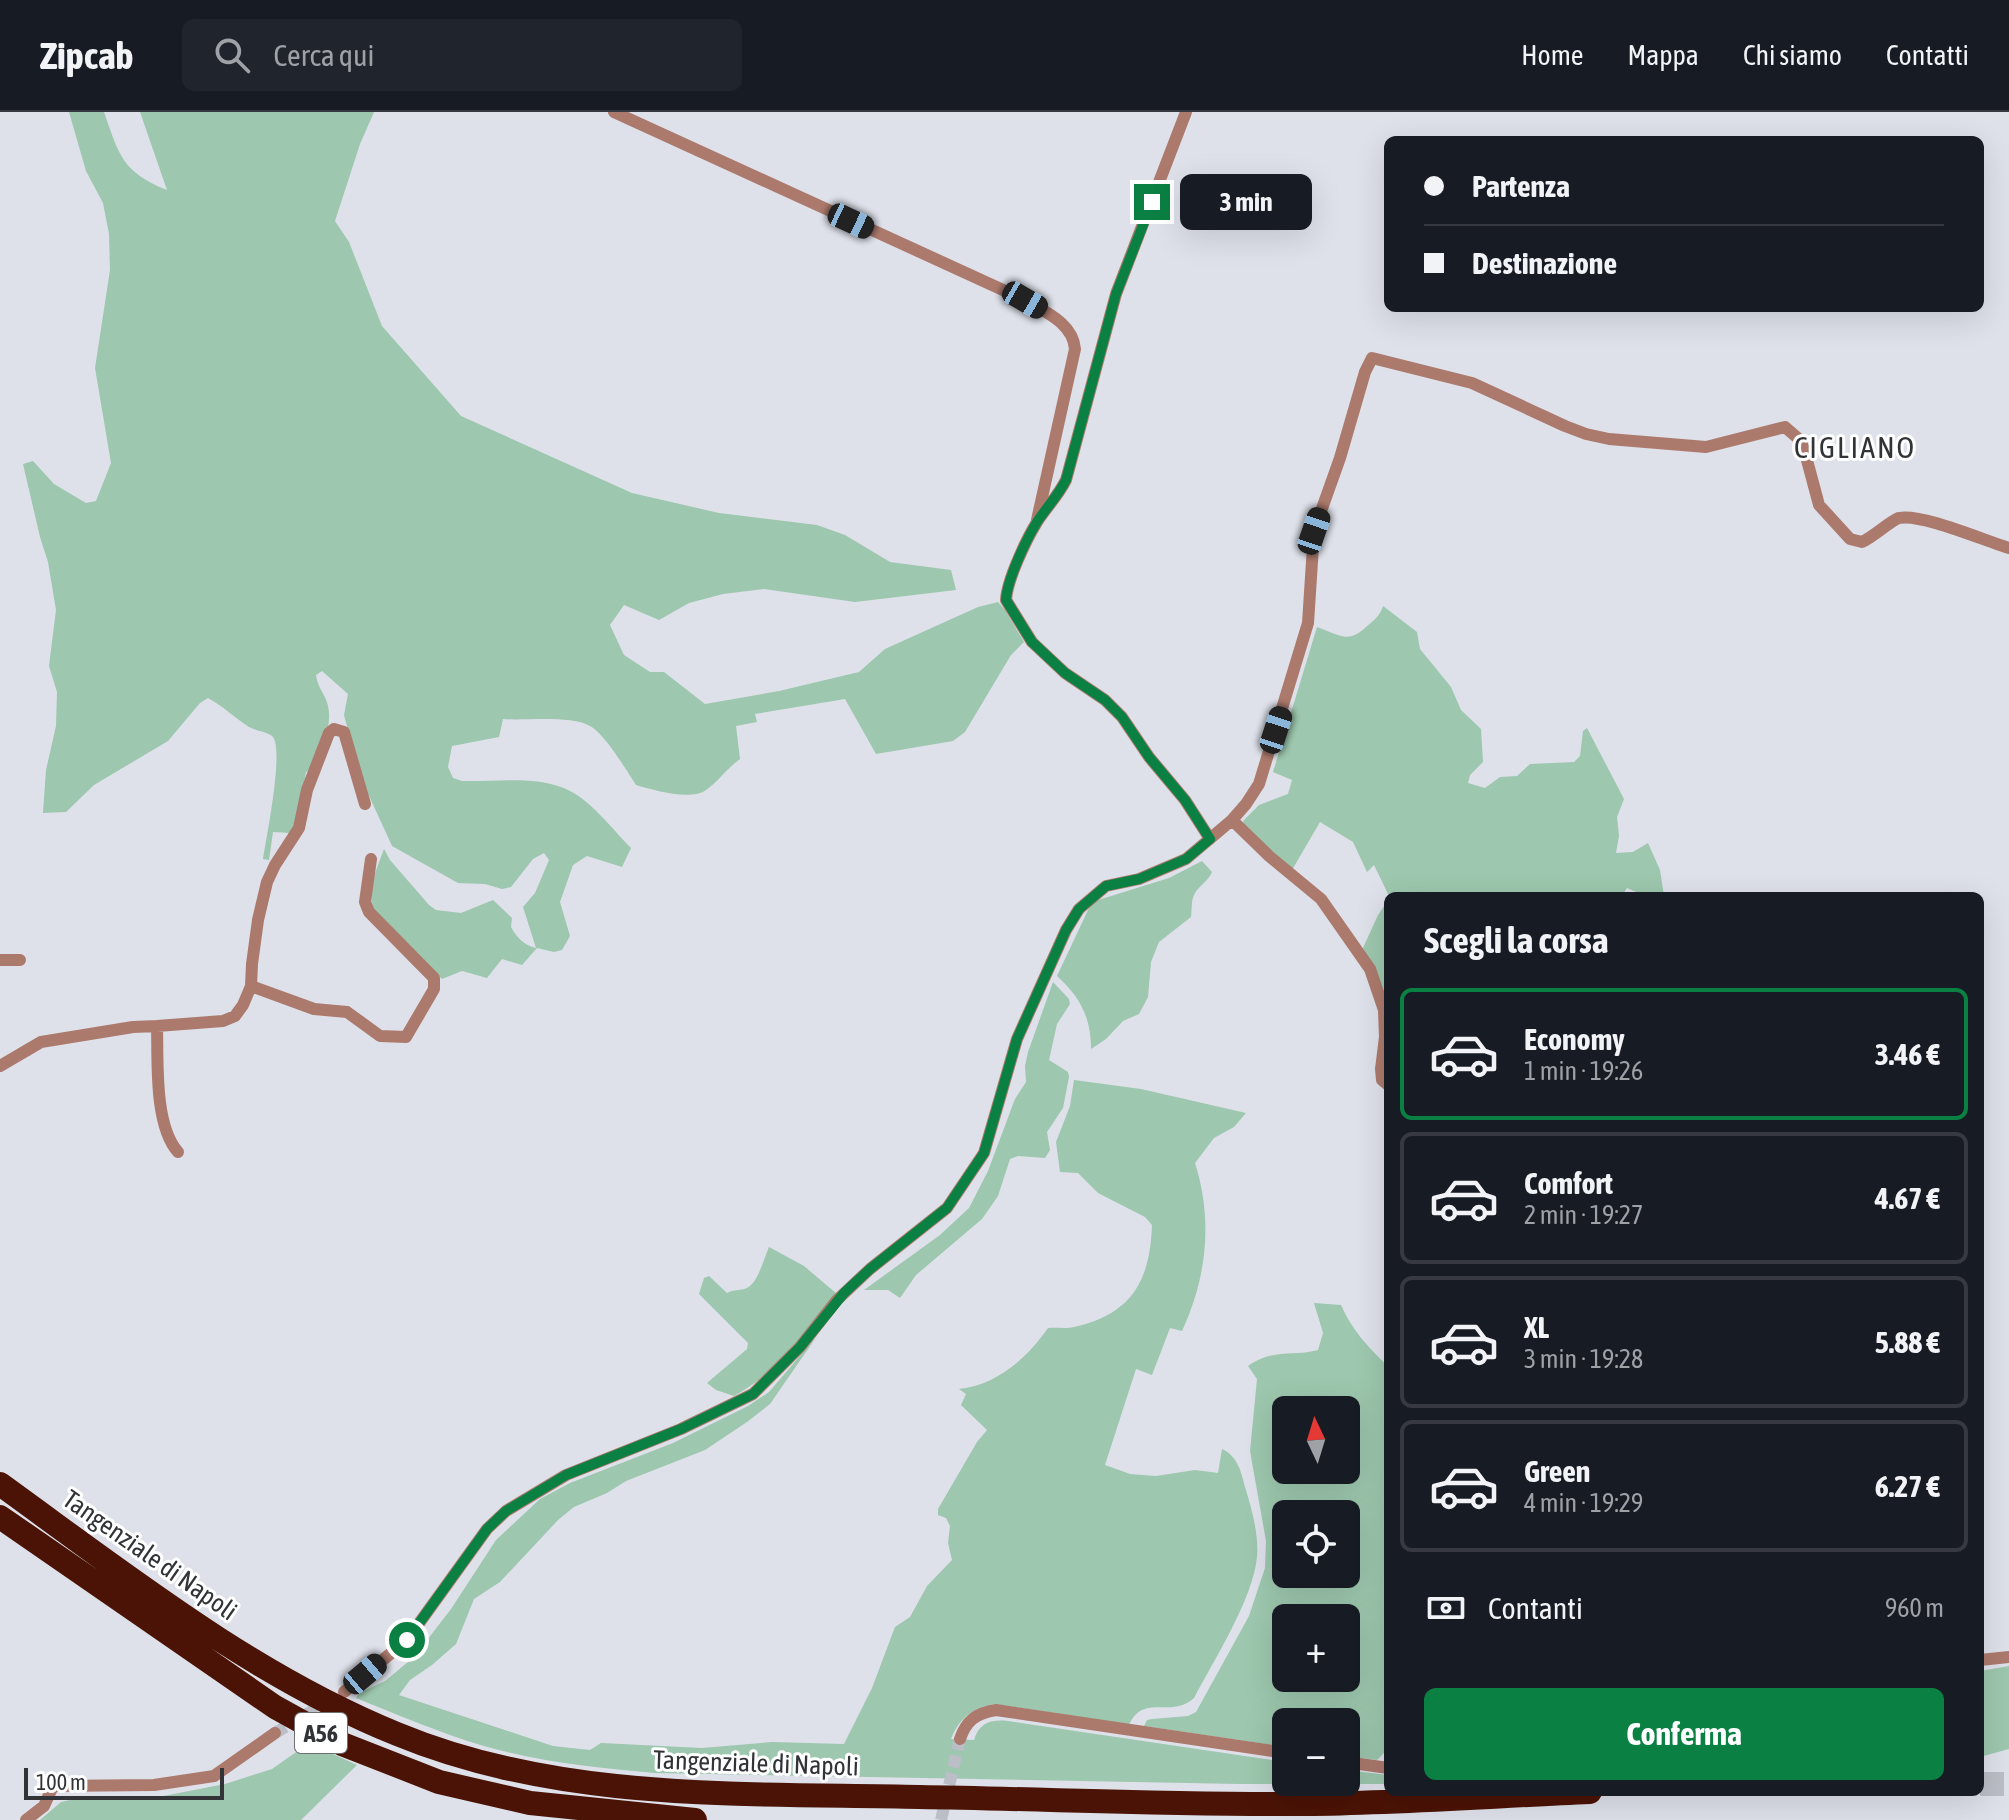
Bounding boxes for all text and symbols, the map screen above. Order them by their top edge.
search box [182,19,742,91]
icon: search [210,33,254,77]
text: Zipcab [40,34,134,77]
text: Cerca qui [274,38,374,72]
text: Home [1521,39,1584,71]
text: Mappa [1628,39,1699,71]
text: Chi siamo [1743,39,1842,71]
text: Contatti [1886,39,1969,71]
text: Partenza [1472,169,1570,203]
callout: 3 min [1180,174,1312,230]
route end [1134,184,1170,220]
text: 3 min [1219,187,1273,217]
car [824,200,878,242]
text: Destinazione [1472,246,1617,280]
car [998,278,1052,322]
district label: CIGLIANO [1794,430,1916,464]
car [1295,504,1333,558]
car [1257,703,1295,757]
text: Scegli la corsa [1424,919,1609,961]
icon: car [1428,1018,1500,1090]
text: Economy [1524,1022,1625,1056]
text: 3.46 € [1875,1037,1940,1071]
text: 1 min · 19:26 [1524,1056,1643,1086]
icon: car [1428,1162,1500,1234]
text: Comfort [1524,1166,1613,1200]
text: 4.67 € [1875,1181,1940,1215]
text: 2 min · 19:27 [1524,1200,1643,1230]
icon: car [1428,1306,1500,1378]
text: XL [1524,1310,1549,1344]
text: 5.88 € [1875,1325,1940,1359]
text: 3 min · 19:28 [1524,1344,1643,1374]
north arrow [1272,1396,1360,1484]
map controls [1272,1396,1360,1796]
icon: car [1428,1450,1500,1522]
text: Green [1524,1454,1590,1488]
text: 6.27 € [1875,1469,1940,1503]
street label: Tangenziale di Napoli [57,1484,243,1626]
text: 4 min · 19:29 [1524,1488,1643,1518]
button: locate [1272,1500,1360,1588]
icon: cash [1424,1586,1468,1630]
text: Contanti [1488,1591,1583,1625]
text: 960 m [1885,1593,1944,1623]
button: + [1272,1604,1360,1692]
route start [389,1622,425,1658]
car [339,1649,391,1699]
button: Conferma [1424,1688,1944,1780]
button: − [1272,1708,1360,1796]
road number: A56 [295,1713,347,1753]
street label: Tangenziale di Napoli [653,1744,859,1782]
scale bar [24,1764,224,1800]
text: 100 m [36,1769,86,1795]

